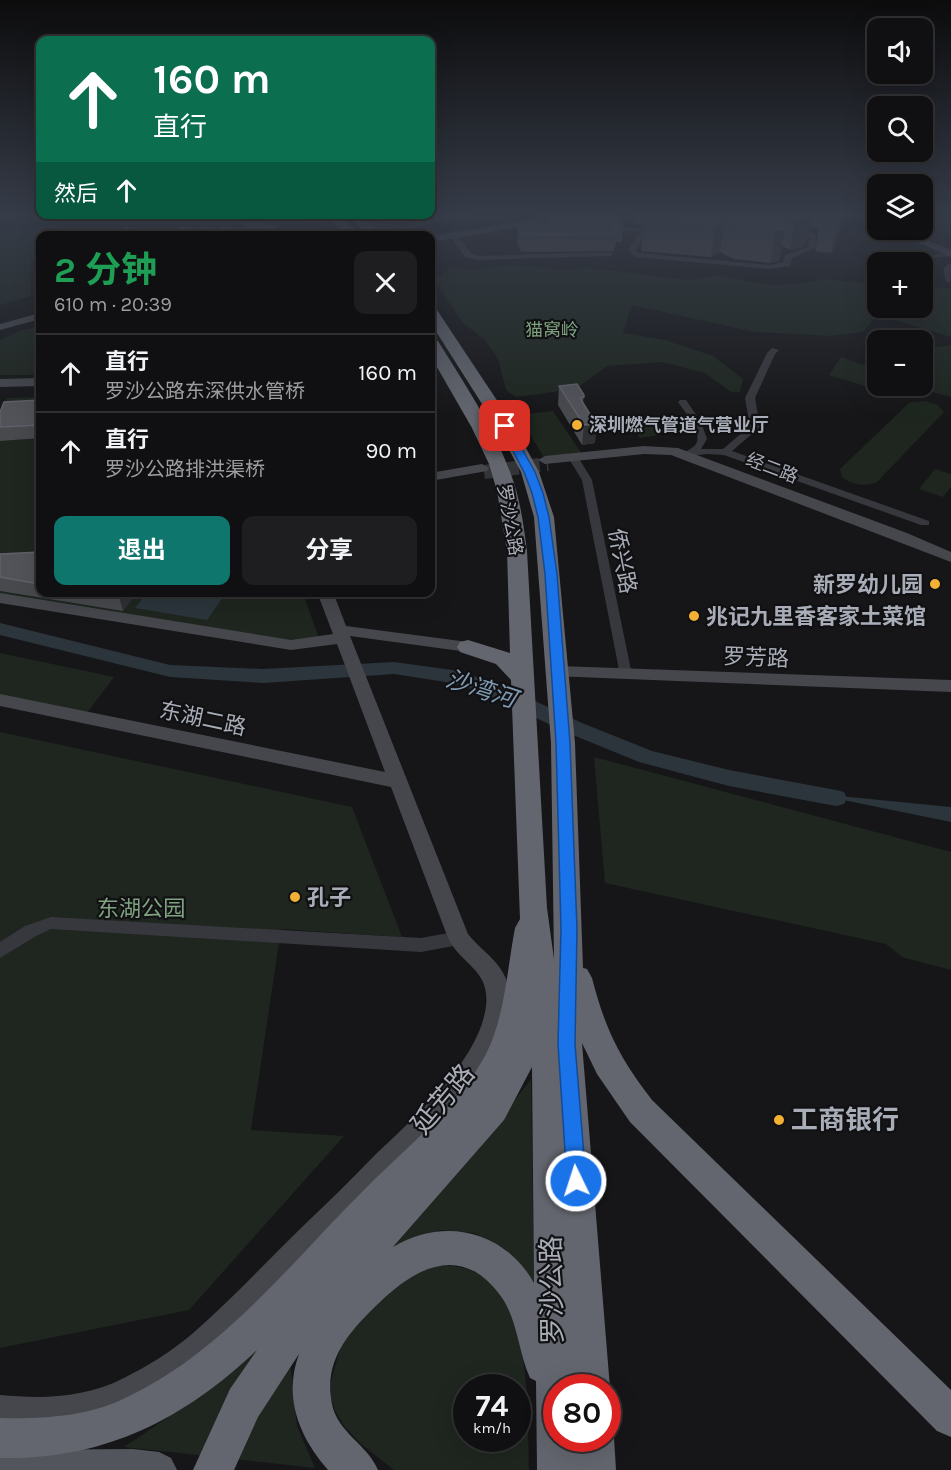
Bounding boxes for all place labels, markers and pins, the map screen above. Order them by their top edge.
pin [479,400,530,451]
place label: 深圳燃气管道气营业厅 [589,414,769,436]
marker: 深圳燃气管道气营业厅 [570,418,584,432]
place label: 新罗幼儿园 [813,572,923,598]
marker: 新罗幼儿园 [928,577,942,591]
place label: 兆记九里香客家土菜馆 [706,604,926,630]
marker: 兆记九里香客家土菜馆 [687,609,701,623]
place label: 孔子 [307,885,351,911]
marker: 孔子 [288,890,302,904]
place label: 工商银行 [791,1104,899,1136]
marker: 工商银行 [772,1113,786,1127]

